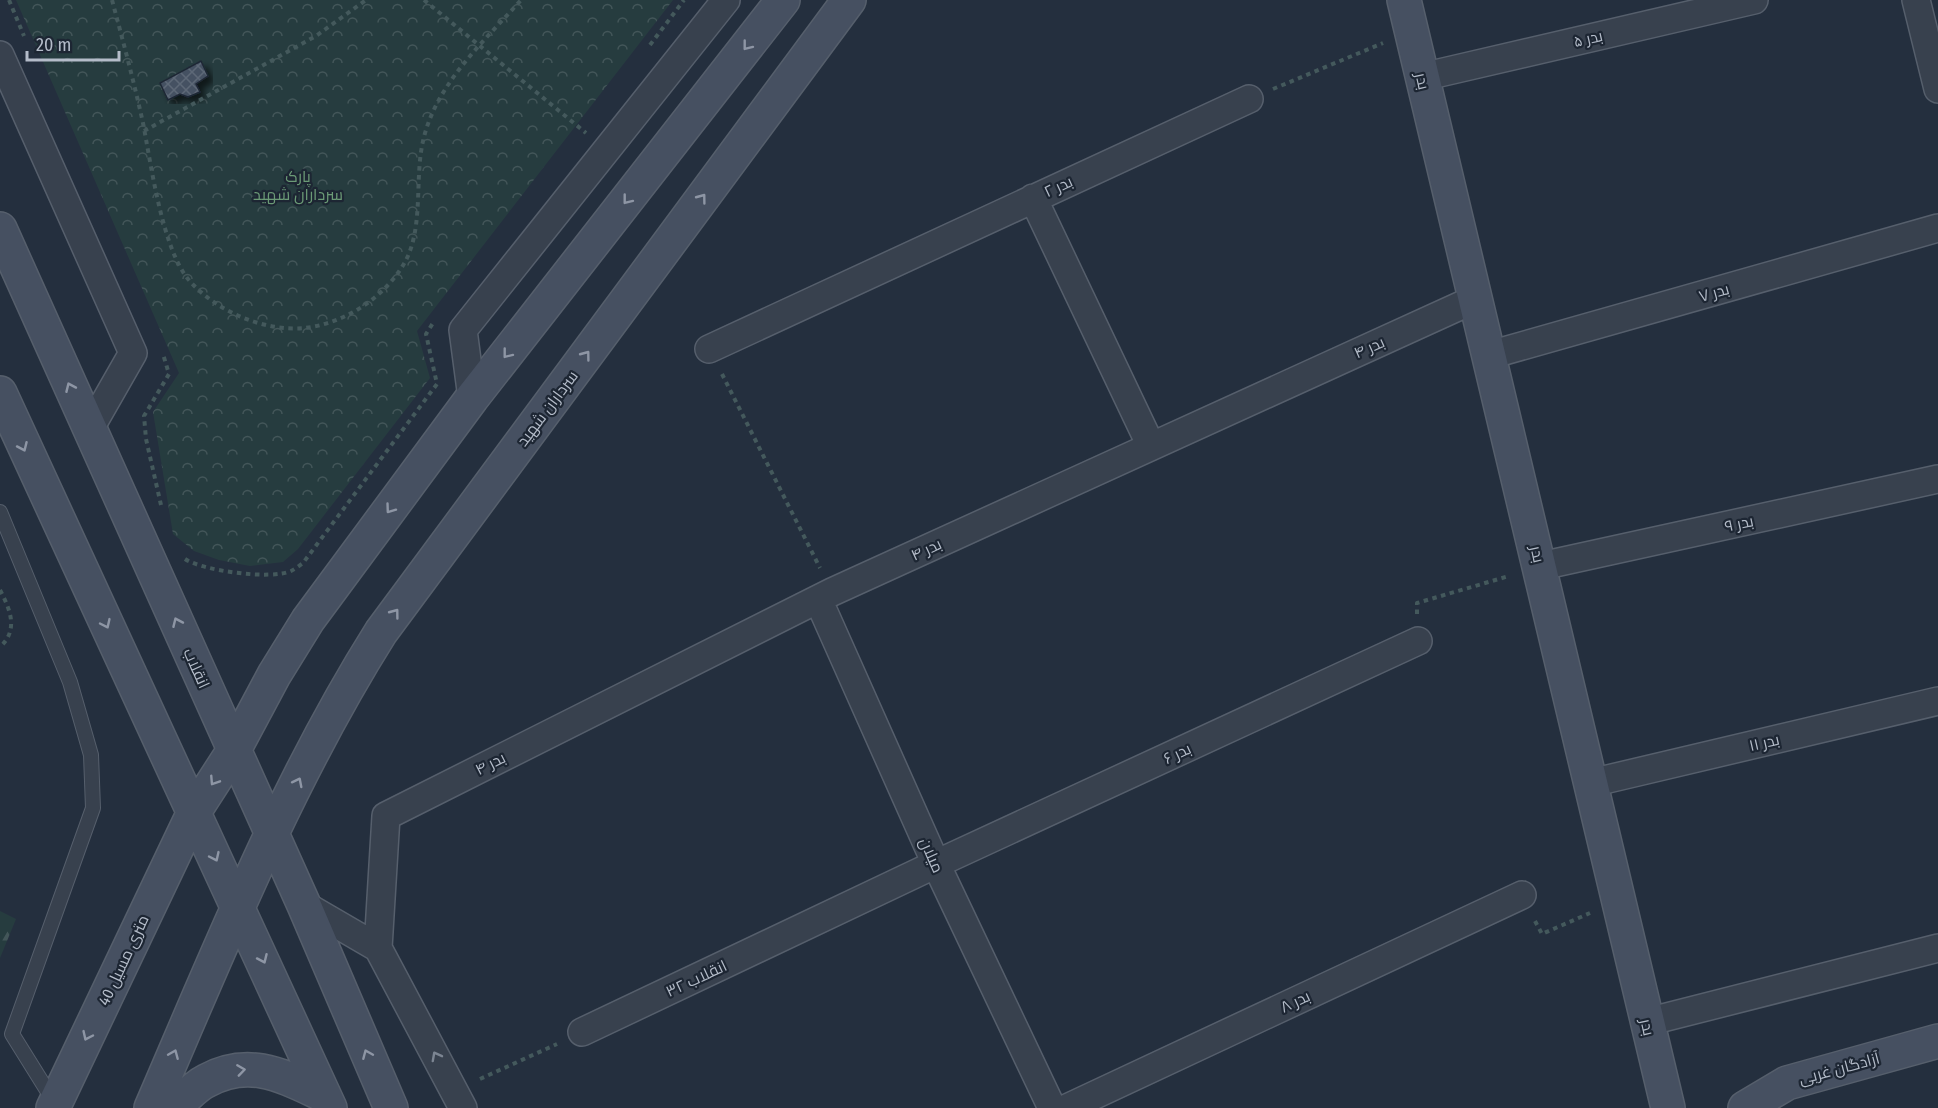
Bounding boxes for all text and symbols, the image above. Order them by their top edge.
scale bar [27,24,118,62]
street label: بدر ۵ [1572,26,1605,51]
text: 20 m [36,34,71,56]
one-way arrow [743,39,754,50]
street label: بدر [1411,70,1434,92]
park label: پارک سرداران شهید [253,167,343,205]
street label: بدر ۲ [1041,172,1075,201]
one-way arrow [623,193,634,204]
one-way arrow [695,194,706,205]
street label: بدر ۷ [1697,279,1732,306]
street label: بدر ۴ [1351,332,1387,363]
one-way arrow [503,347,514,358]
one-way arrow [579,351,590,362]
street label: سرداران شهید [513,367,583,450]
one-way arrow [65,382,77,393]
one-way arrow [16,440,28,451]
one-way arrow [386,503,397,514]
street label: بدر ۹ [1723,511,1755,536]
street label: بدر ۴ [908,534,944,565]
street label: بدر [1526,543,1549,565]
one-way arrow [388,609,399,620]
one-way arrow [98,617,110,628]
one-way arrow [172,617,184,628]
street label: انقلاب [179,645,214,691]
street label: بدر ۱۱ [1747,730,1781,755]
street label: بدر ۶ [1160,739,1194,768]
street label: بدر ۴ [472,748,509,779]
one-way arrow [210,774,221,785]
one-way arrow [291,777,302,788]
street label: میلان [915,835,948,876]
one-way arrow [208,851,220,862]
street label: 40 متری مسیل [94,912,154,1009]
one-way arrow [255,953,267,964]
street label: انقلاب ۳۲ [663,956,730,1001]
street label: بدر ۸ [1277,986,1313,1017]
street label: بدر [1636,1016,1659,1038]
one-way arrow [83,1029,95,1040]
street label: آزادگان غربی [1797,1048,1883,1089]
one-way arrow [167,1050,179,1061]
one-way arrow [362,1050,374,1061]
one-way arrow [432,1052,443,1062]
one-way arrow [236,1065,246,1077]

